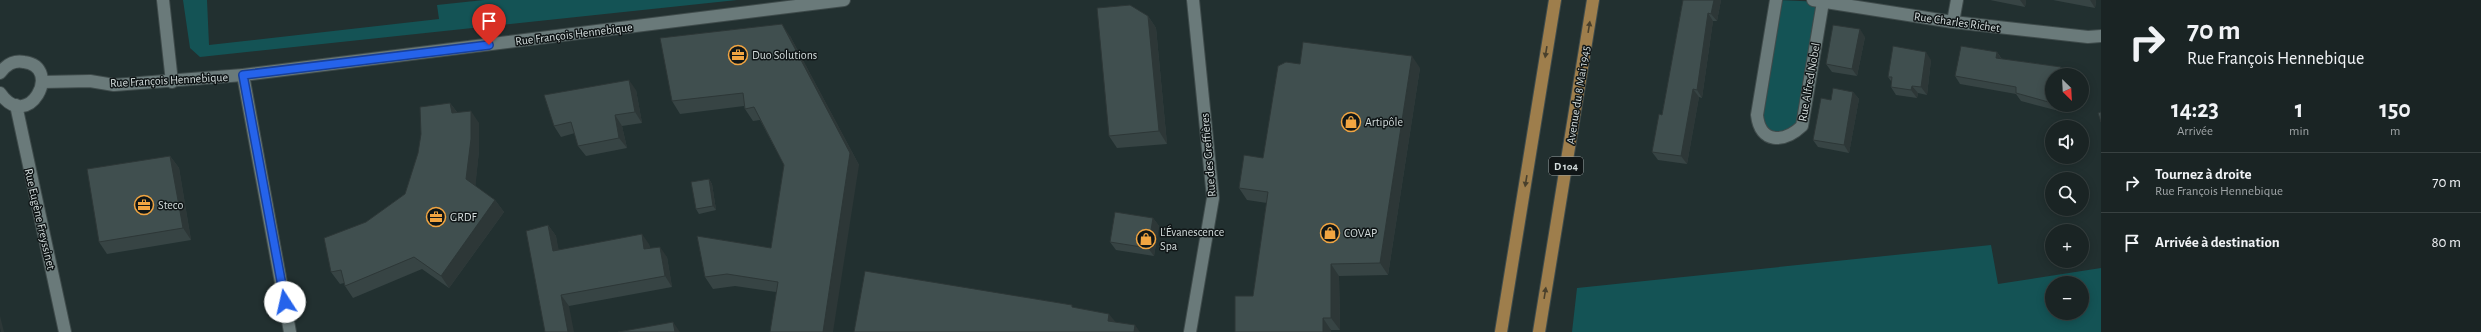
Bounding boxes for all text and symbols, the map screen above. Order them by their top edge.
pin [472,4,506,45]
icon: arrive [478,10,500,32]
street label: Rue Charles Richet [1913,10,2001,34]
icon: right [2121,16,2173,68]
text: 70 m [2187,17,2241,45]
street label: Rue François Hennebique [515,21,633,47]
one-way arrow [1586,21,1592,33]
street label: Rue Alfred Nobel [1796,42,1822,122]
office icon: Duo Solutions [727,44,749,66]
street label: Avenue du 8 Mai 1945 [1564,45,1592,145]
one-way arrow [1543,46,1549,58]
place label: Duo Solutions [752,49,817,61]
text: Rue François Hennebique [2187,50,2364,68]
north arrow [2045,68,2089,112]
map controls [2045,68,2089,320]
street label: Rue François Hennebique [110,71,228,89]
text: 14:23 [2171,98,2219,122]
text: 1 [2295,98,2303,122]
text: 150 [2379,98,2411,122]
shop icon: Artipôle [1340,111,1362,133]
street label: Rue des Greffières [1198,113,1218,197]
place label: Artipôle [1365,116,1403,128]
button: sound [2045,120,2089,164]
text: Arrivée [2177,125,2213,138]
text: min [2289,125,2309,138]
text: m [2390,125,2400,138]
road number: D 104 [1549,157,1583,175]
street label: Rue Eugène Freyssinet [22,167,58,271]
text: Tournez à droite [2155,167,2252,182]
button: search [2045,172,2089,216]
icon: right [2121,172,2143,194]
one-way arrow [1523,175,1529,187]
text: 70 m [2432,175,2461,190]
text: Rue François Hennebique [2155,185,2283,198]
office icon: Steco [133,194,155,216]
place label: Steco [158,199,183,211]
office icon: GRDF [425,206,447,228]
place label: GRDF [450,211,478,223]
shop icon: COVAP [1319,222,1341,244]
button: + [2045,224,2089,268]
place label: L'Évanescence Spa [1160,225,1224,252]
place label: COVAP [1344,227,1377,239]
shop icon: L'Évanescence Spa [1135,228,1157,250]
icon: arrive [2121,232,2143,254]
text: Arrivée à destination [2155,235,2280,250]
text: 80 m [2431,235,2461,250]
button: − [2045,276,2089,320]
position arrow [264,281,306,323]
one-way arrow [1542,287,1548,300]

